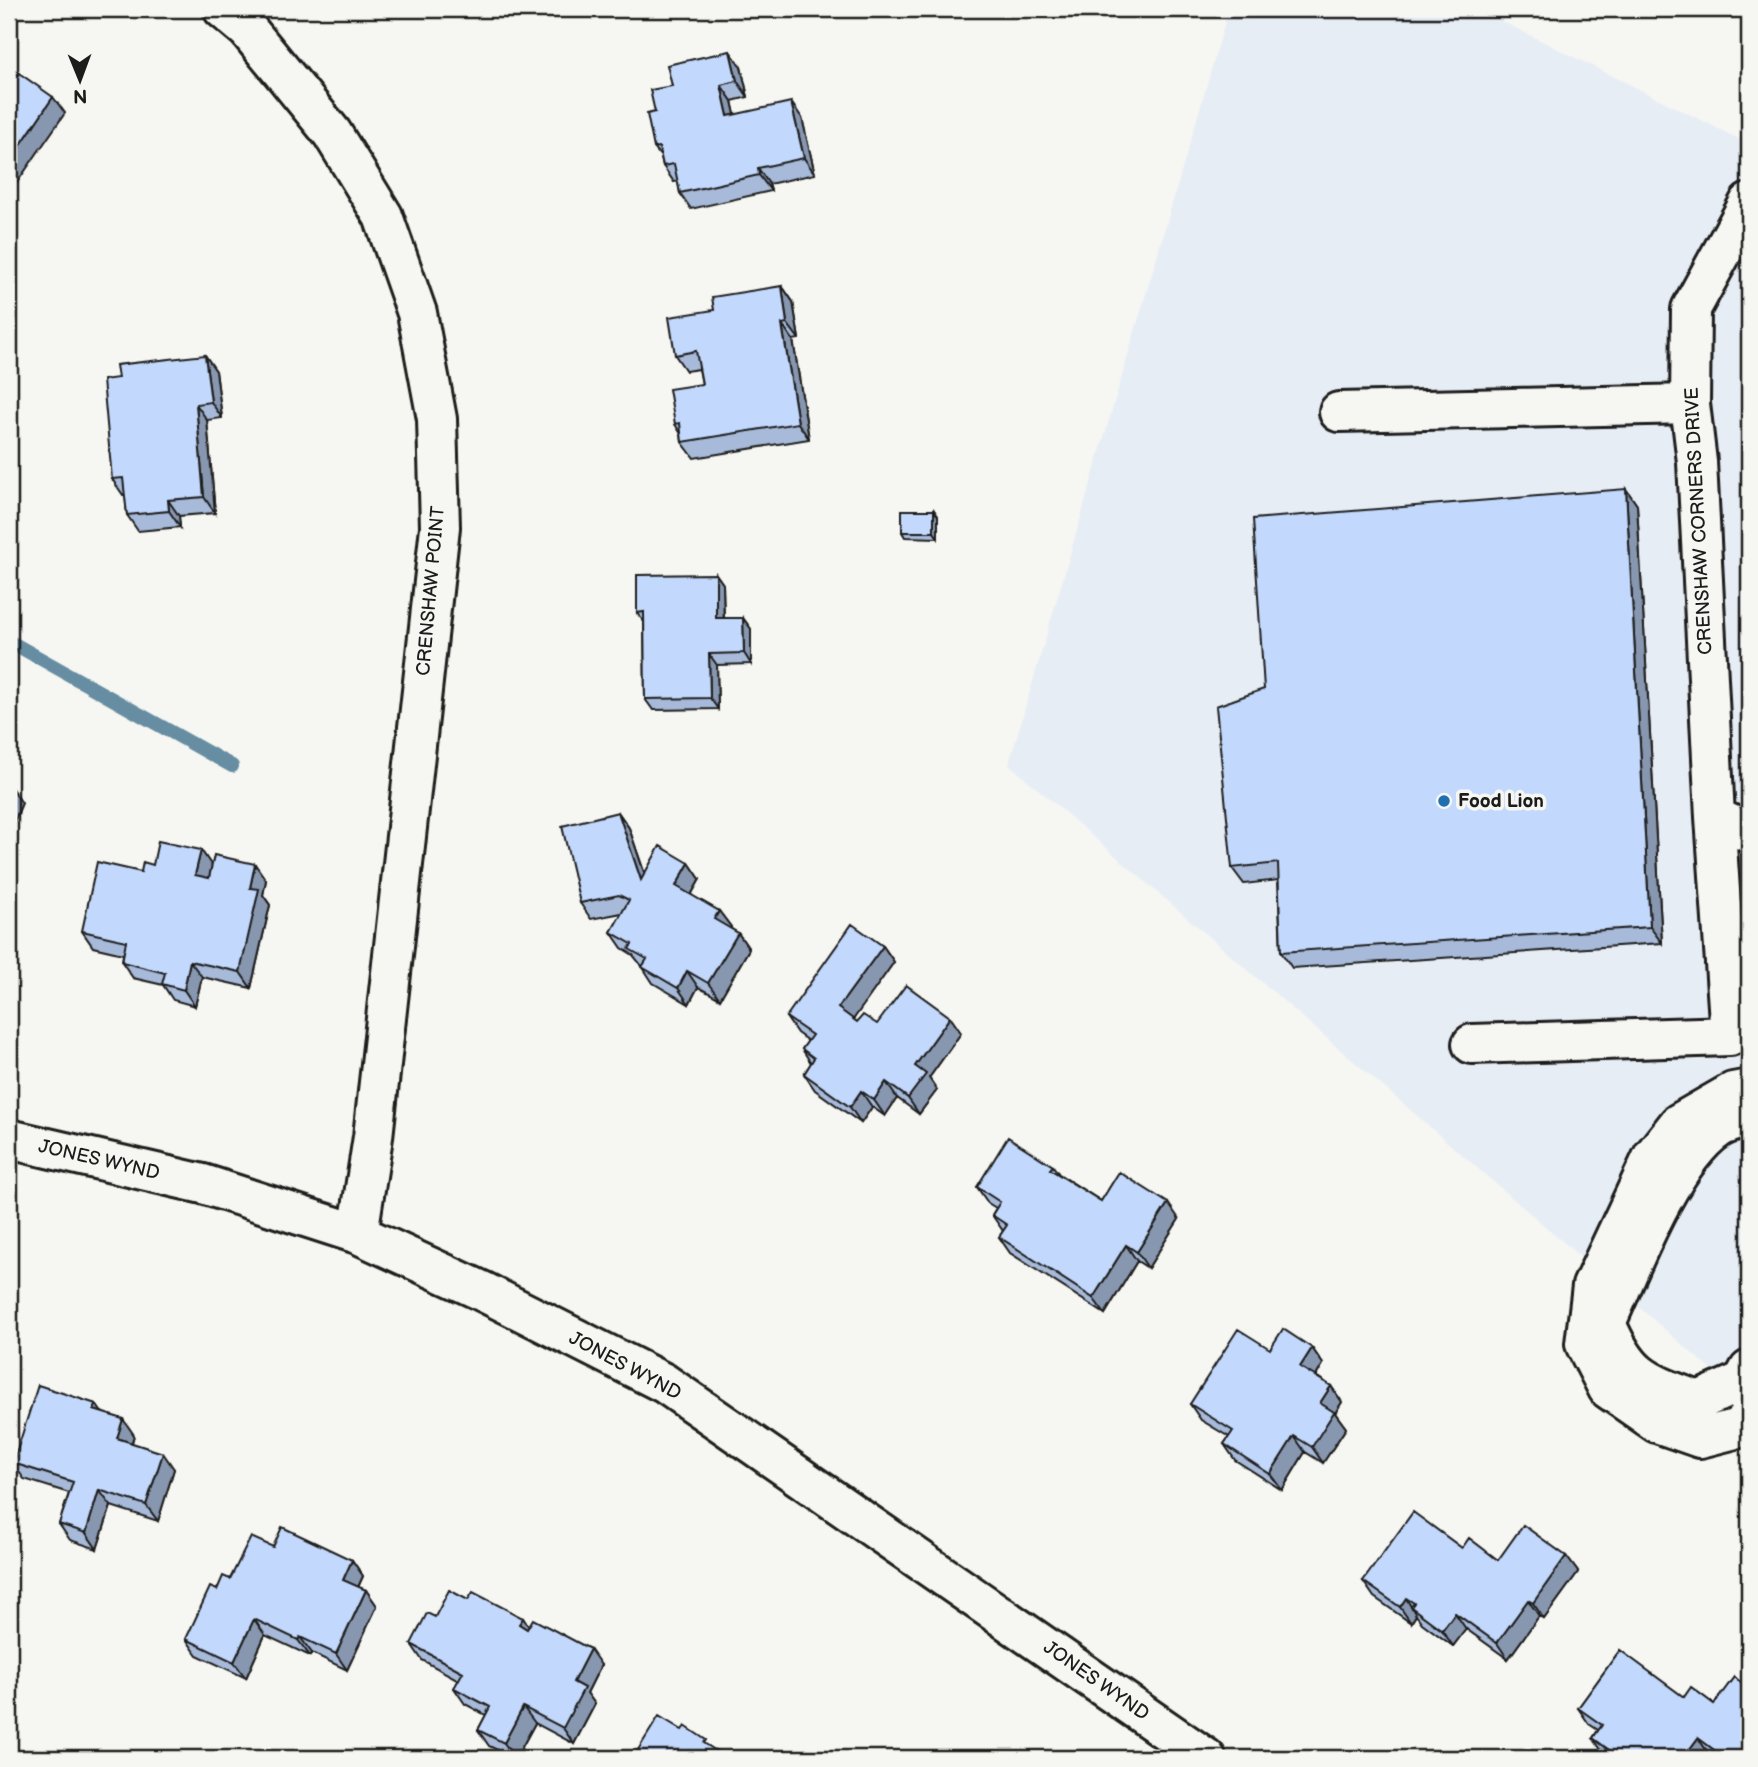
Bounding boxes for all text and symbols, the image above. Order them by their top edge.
north arrow [46,46,116,116]
text: N [73,84,88,107]
street label: CRENSHAW CORNERS DRIVE [1681,387,1717,655]
street label: CRENSHAW POINT [412,505,450,677]
place label: Food Lion [1458,790,1544,813]
marker: Food Lion [1436,793,1452,809]
street label: JONES WYND [36,1135,162,1185]
street label: JONES WYND [565,1327,685,1405]
street label: JONES WYND [1039,1636,1153,1726]

